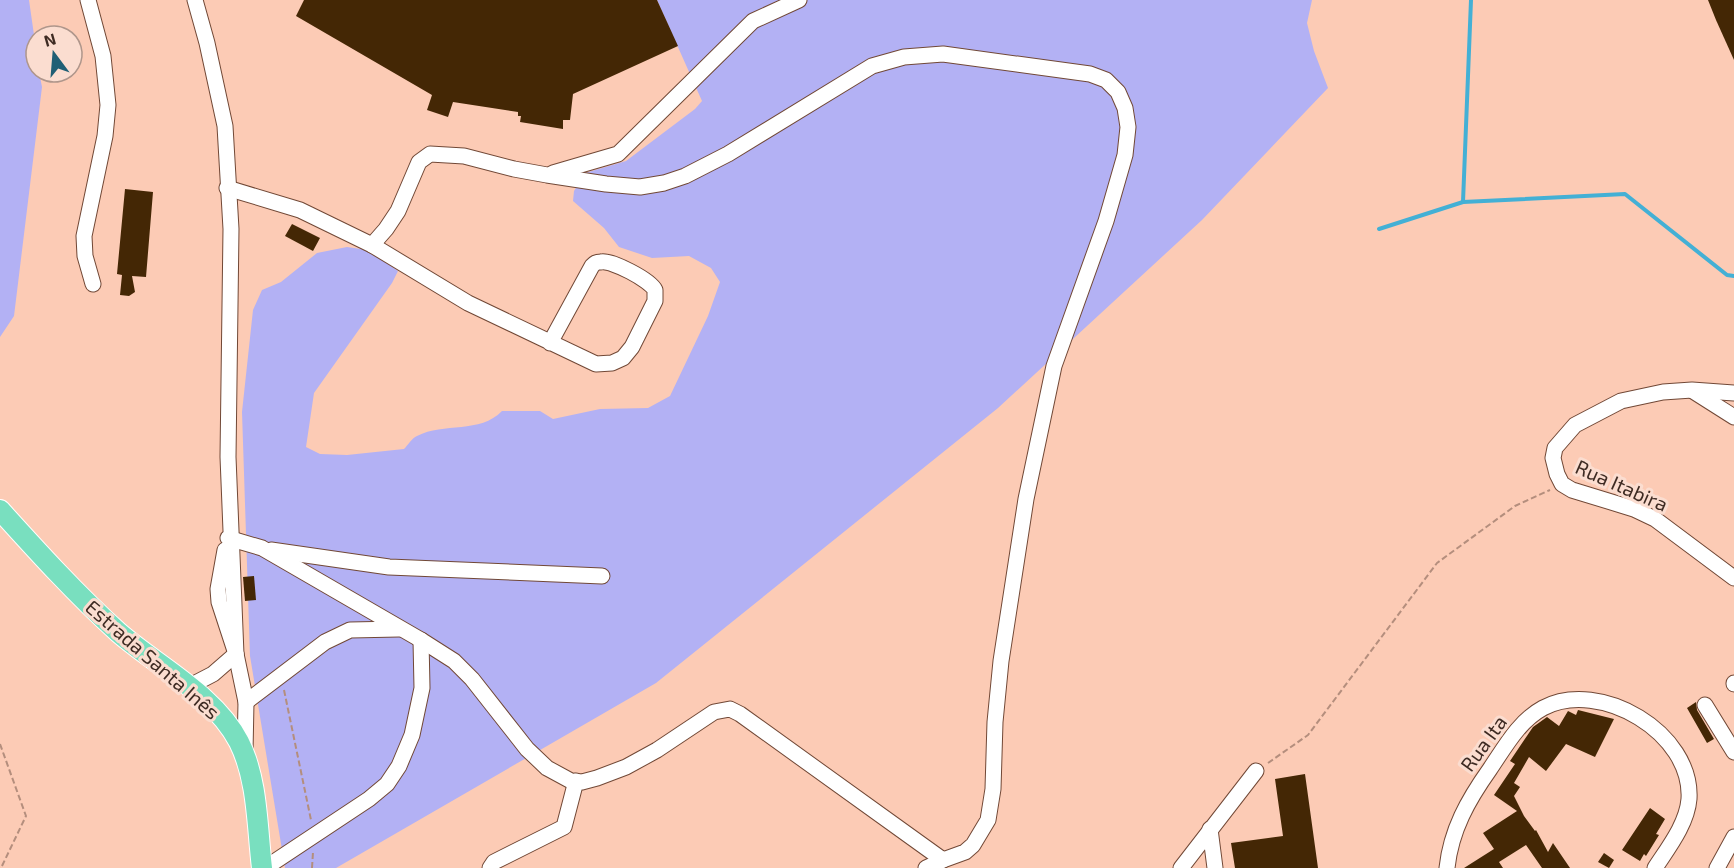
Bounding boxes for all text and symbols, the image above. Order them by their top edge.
north arrow [24,24,84,84]
text: N [42,28,58,50]
street label: Rua Itabira [1572,454,1672,516]
street label: Estrada Santa Inês [81,594,225,724]
street label: Rua Ita [1455,710,1511,776]

